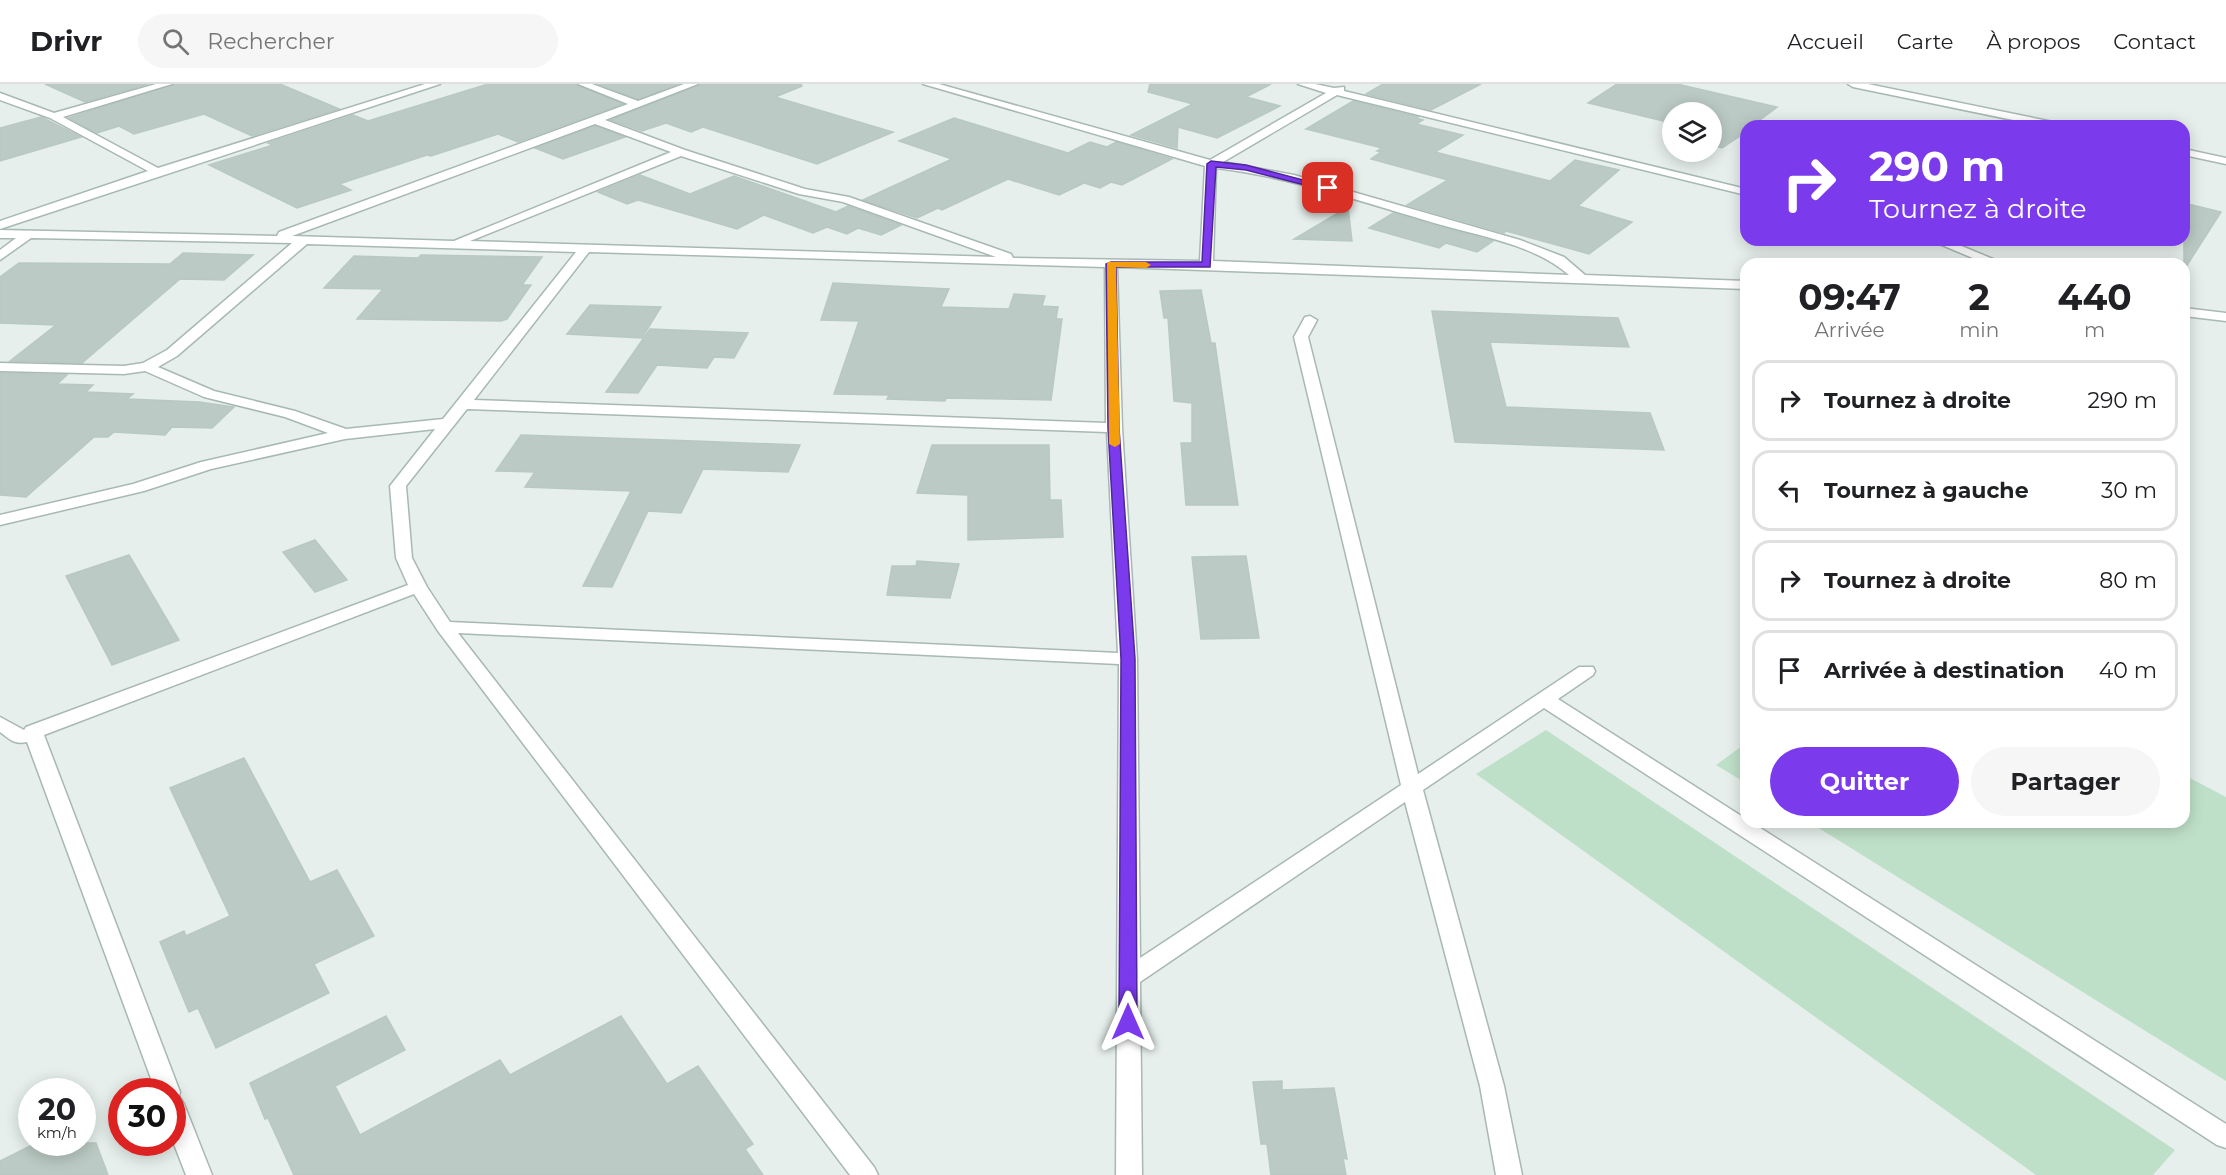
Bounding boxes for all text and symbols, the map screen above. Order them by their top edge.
search box [138,14,558,68]
text: Drivr [30,24,102,58]
icon: search [159,25,192,58]
text: Rechercher [207,28,335,55]
text: Accueil [1787,29,1864,54]
text: Carte [1897,29,1953,54]
text: À propos [1986,29,2080,54]
text: Contact [2113,29,2196,54]
map controls [1662,102,1722,162]
button: layers [1662,102,1722,162]
text: 290 m [1869,140,2005,192]
icon: right [1770,144,1848,222]
pin [1302,162,1353,213]
icon: arrive [1311,171,1344,204]
text: Tournez à droite [1869,192,2087,225]
text: 09:47 [1798,275,1901,319]
text: 2 [1969,275,1990,319]
text: 440 [2058,275,2132,319]
text: Arrivée [1814,318,1885,342]
text: min [1959,318,1999,342]
text: m [2084,318,2105,342]
icon: right [1773,384,1806,417]
text: Tournez à droite [1824,387,2011,414]
text: 290 m [2087,387,2157,414]
icon: left [1773,474,1806,507]
text: Tournez à gauche [1824,477,2029,504]
text: 30 m [2101,477,2157,504]
icon: right [1773,564,1806,597]
text: Tournez à droite [1824,567,2011,594]
text: 80 m [2099,567,2157,594]
icon: arrive [1773,654,1806,687]
text: Arrivée à destination [1824,657,2064,684]
text: 40 m [2099,657,2157,684]
button: Quitter [1770,747,1959,816]
button: Partager [1971,747,2160,816]
position arrow [1096,990,1160,1054]
speed limit sign: 30 [108,1078,186,1156]
text: 20 [38,1091,76,1128]
text: km/h [37,1123,77,1142]

